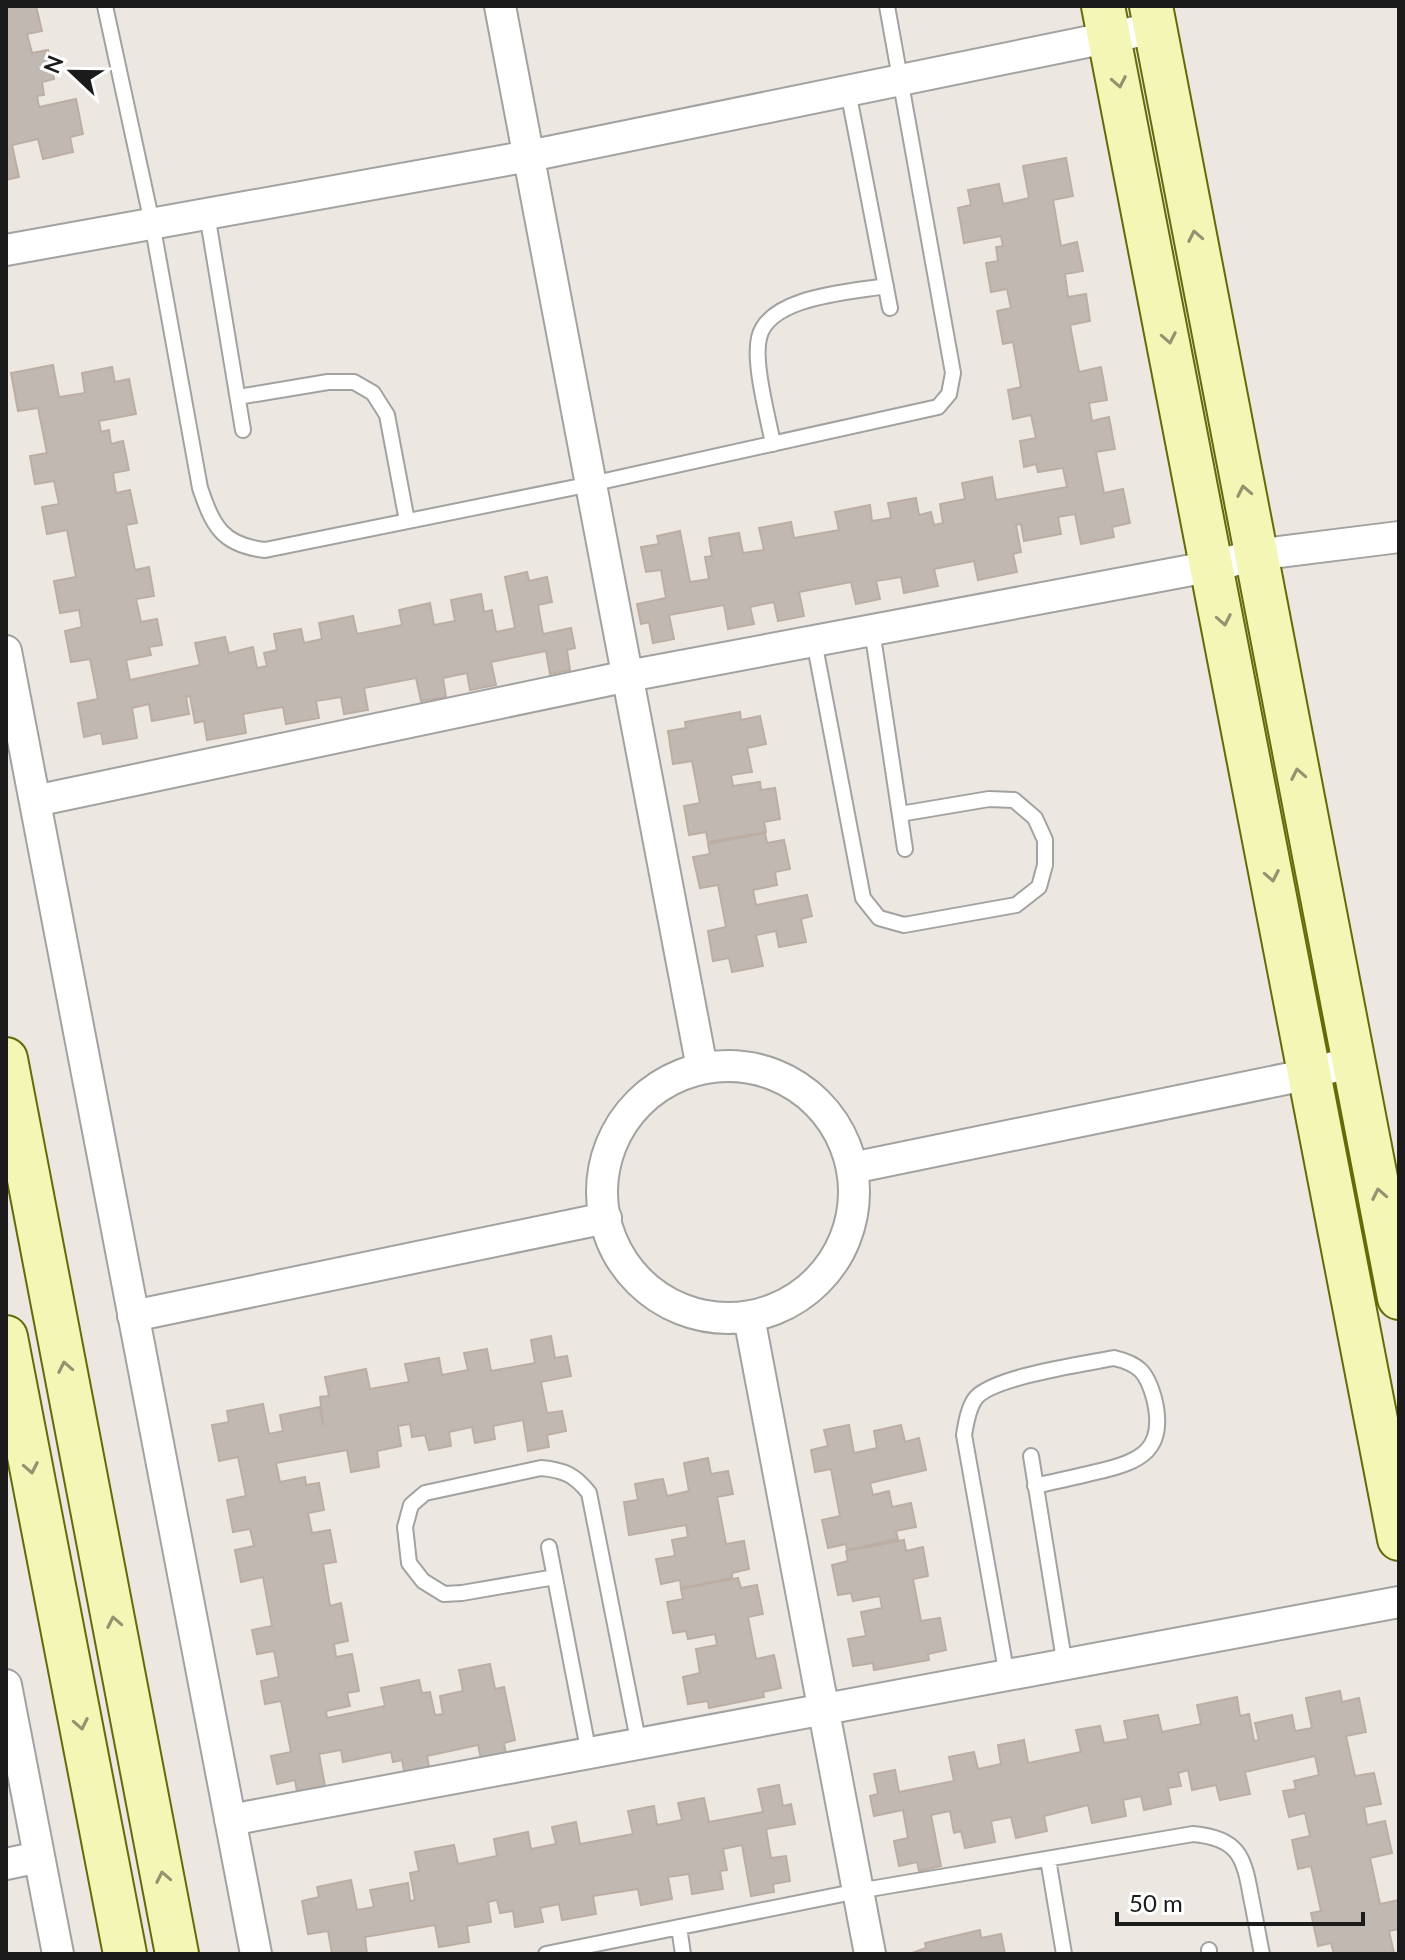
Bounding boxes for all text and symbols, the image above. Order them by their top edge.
north arrow [32,32,112,112]
text: N [37,51,69,77]
one-way arrow [1110,75,1127,89]
one-way arrow [1187,229,1204,243]
one-way arrow [1159,331,1176,344]
one-way arrow [1236,485,1253,498]
one-way arrow [1214,614,1231,627]
one-way arrow [1291,767,1308,781]
one-way arrow [1263,869,1280,882]
one-way arrow [1371,1188,1388,1201]
one-way arrow [57,1360,74,1373]
one-way arrow [22,1462,39,1475]
one-way arrow [106,1615,123,1629]
one-way arrow [71,1717,88,1730]
one-way arrow [155,1871,172,1884]
scale bar [1117,1876,1363,1926]
text: 50 m [1129,1888,1183,1917]

